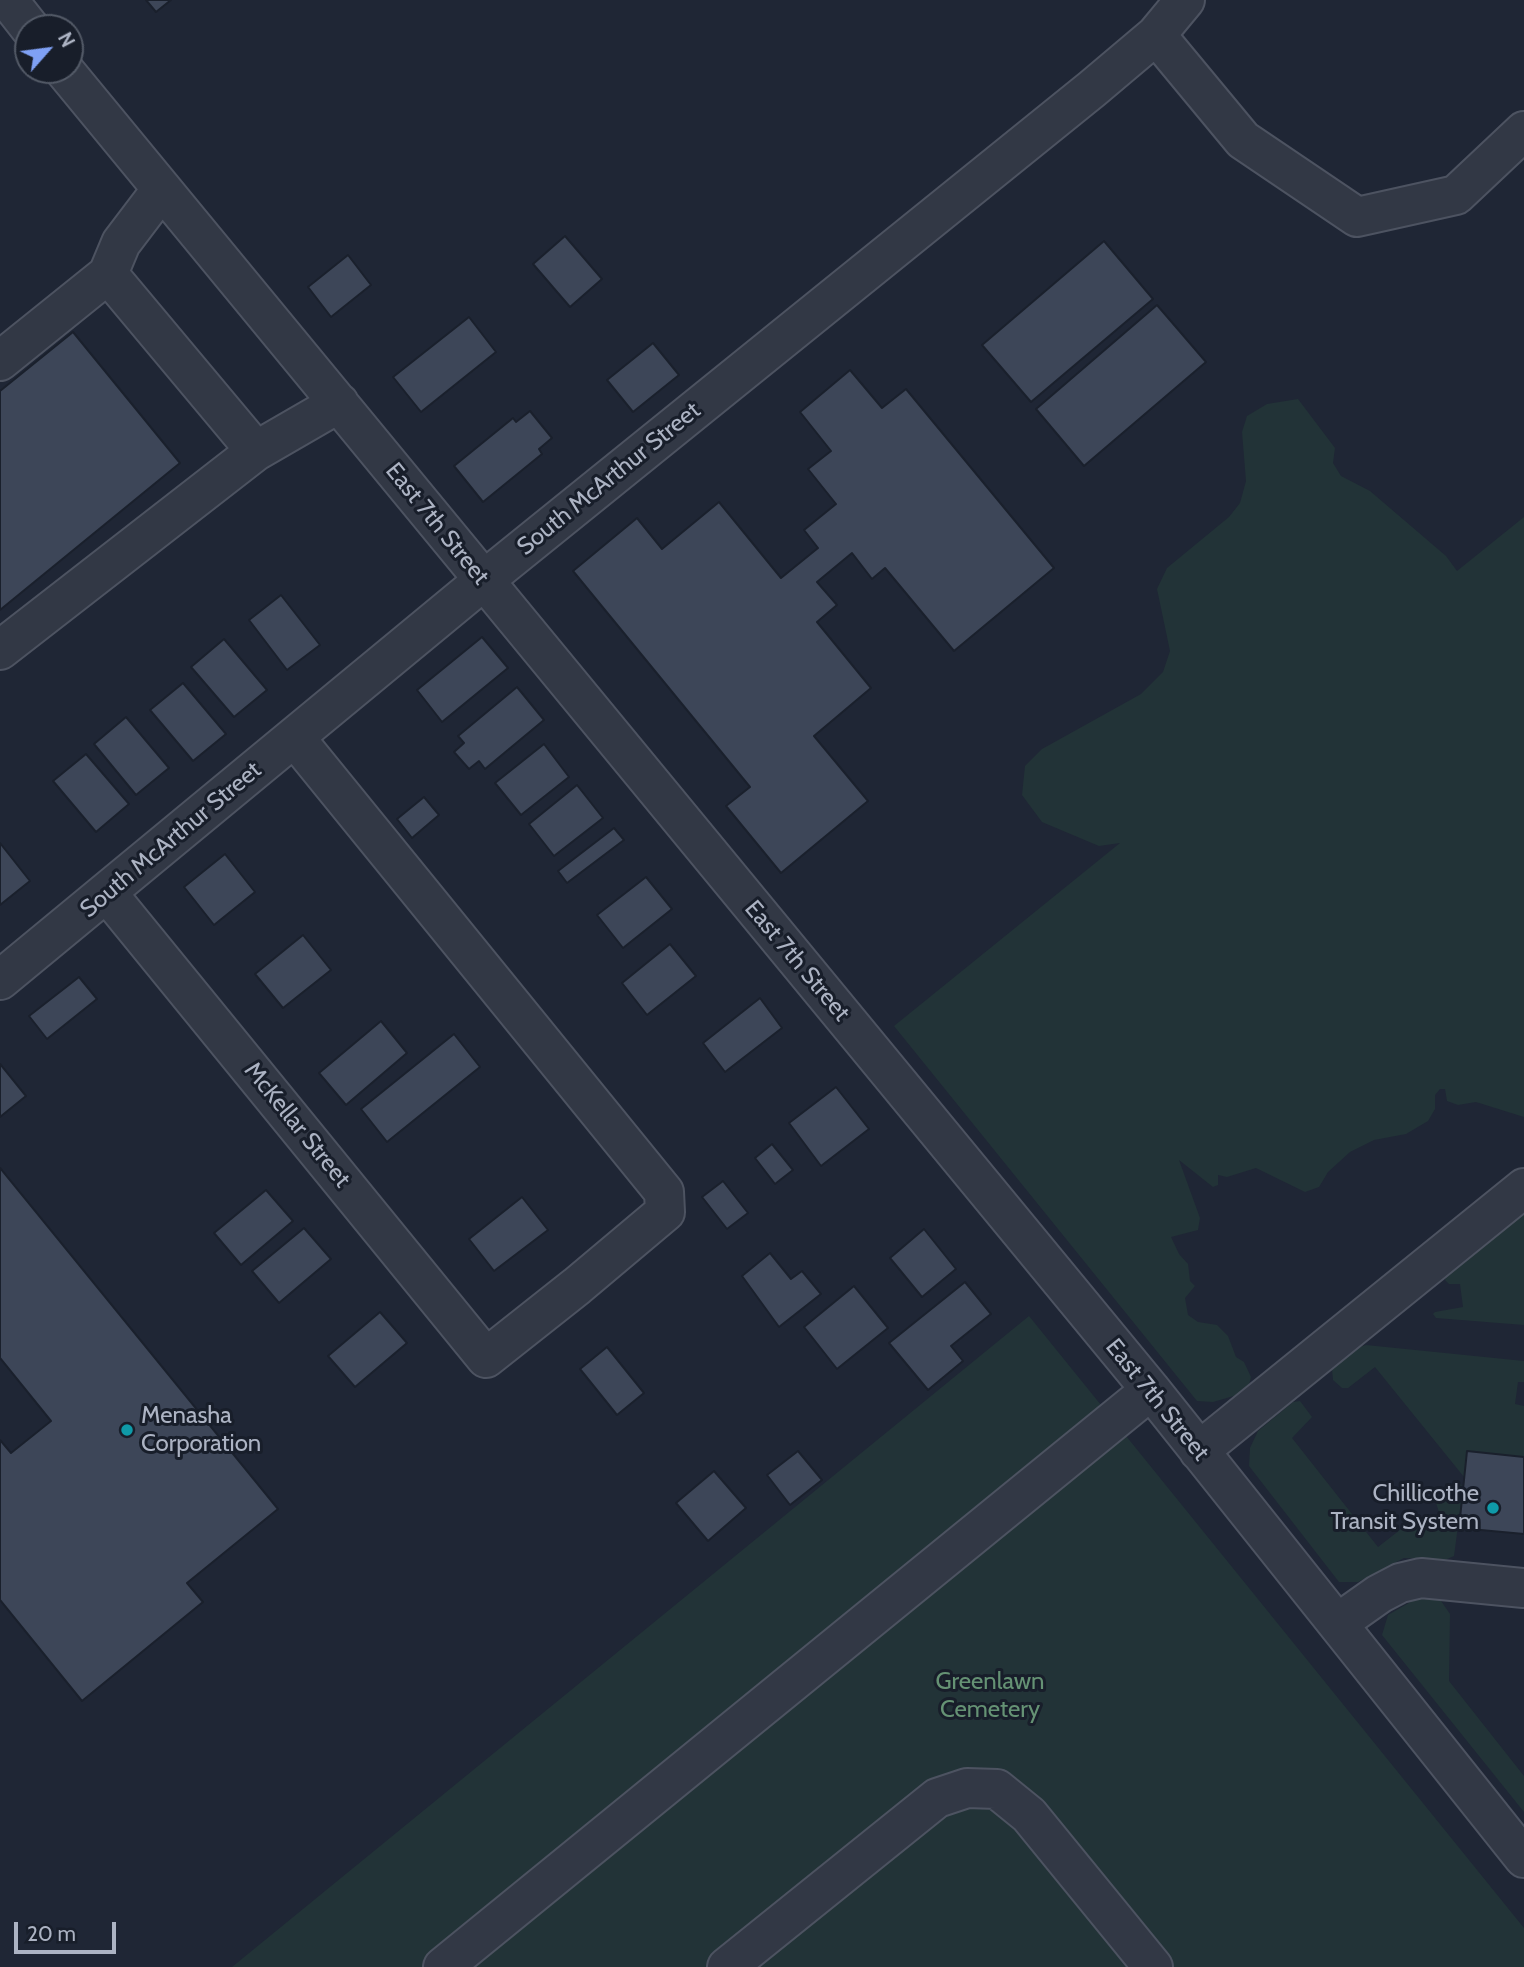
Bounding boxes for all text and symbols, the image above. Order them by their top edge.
north arrow [14,14,84,84]
text: N [53,29,80,51]
street label: South McArthur Street [512,396,706,562]
street label: East 7th Street [379,457,495,591]
street label: South McArthur Street [75,756,267,924]
street label: East 7th Street [738,895,856,1027]
street label: McKellar Street [238,1057,356,1193]
street label: East 7th Street [1099,1333,1215,1467]
place label: Menasha Corporation [141,1402,261,1458]
marker: Menasha Corporation [119,1422,135,1438]
place label: Chillicothe Transit System [1331,1480,1479,1536]
marker: Chillicothe Transit System [1485,1500,1501,1516]
park label: Greenlawn Cemetery [936,1668,1044,1724]
scale bar [18,1908,119,1952]
text: 20 m [27,1921,76,1946]

